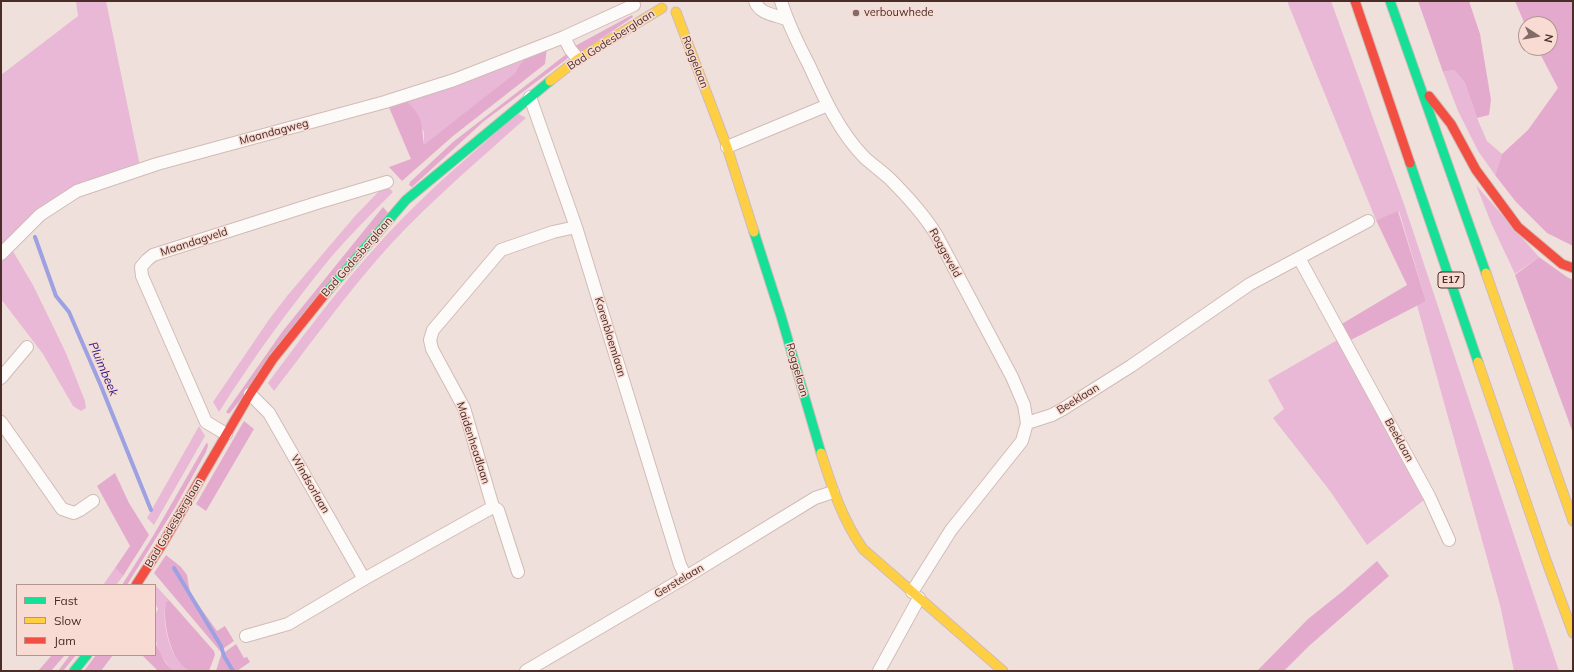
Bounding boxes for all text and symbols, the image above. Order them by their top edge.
place label: verbouwhede [864,6,934,20]
street label: Bad Godesberglaan [565,7,657,73]
marker: verbouwhede [851,8,861,18]
north arrow [1518,16,1558,56]
text: N [1541,33,1556,44]
street label: Roggelaan [679,34,711,90]
street label: Maandagweg [238,116,310,148]
street label: Bad Godesberglaan [319,214,395,300]
street label: Maandagveld [159,225,229,259]
street label: Roggeveld [926,226,964,280]
road number: E17 [1438,272,1464,288]
street label: Korenbloemlaan [592,295,628,379]
water label: Pluimbeek [85,340,121,398]
street label: Roggelaan [783,342,811,398]
street label: Beeklaan [1054,381,1102,417]
street label: Maidenheadlaan [454,400,492,486]
street label: Beeklaan [1382,416,1416,464]
street label: Windsorlaan [288,452,332,516]
street label: Bad Godesberglaan [142,476,206,570]
street label: Gerstelaan [652,561,706,601]
legend [16,584,156,656]
text: Fast [54,593,78,608]
text: Slow [54,613,82,628]
text: Jam [54,633,76,648]

